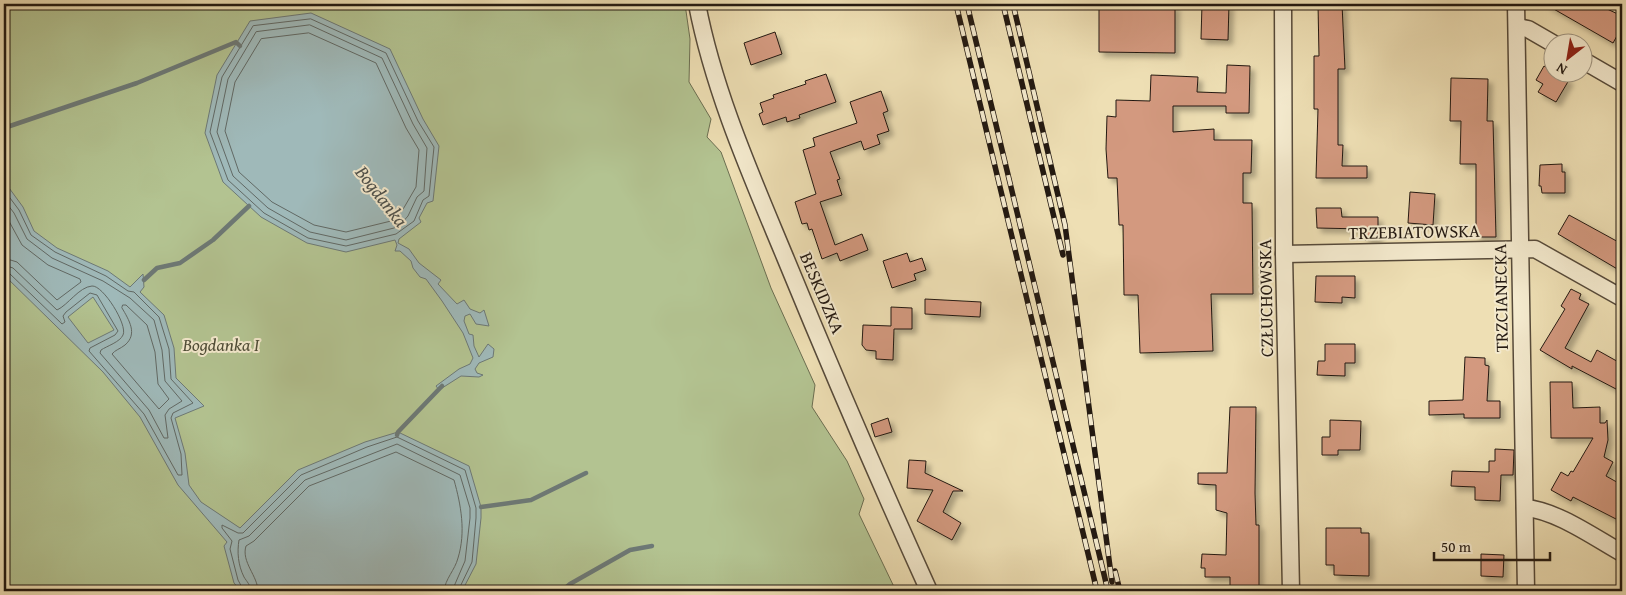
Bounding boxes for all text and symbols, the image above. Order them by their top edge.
north arrow [1544,32,1594,82]
text: N [1552,58,1570,80]
water label: Bogdanka [348,158,415,233]
street label: TRZEBIATOWSKA [1348,217,1480,246]
street label: CZŁUCHOWSKA [1251,239,1280,357]
street label: TRZCIANECKA [1486,243,1515,352]
street label: BESKIDZKA [793,248,852,338]
park label: Bogdanka I [182,331,260,358]
scale bar [1434,530,1550,562]
text: 50 m [1441,536,1472,557]

